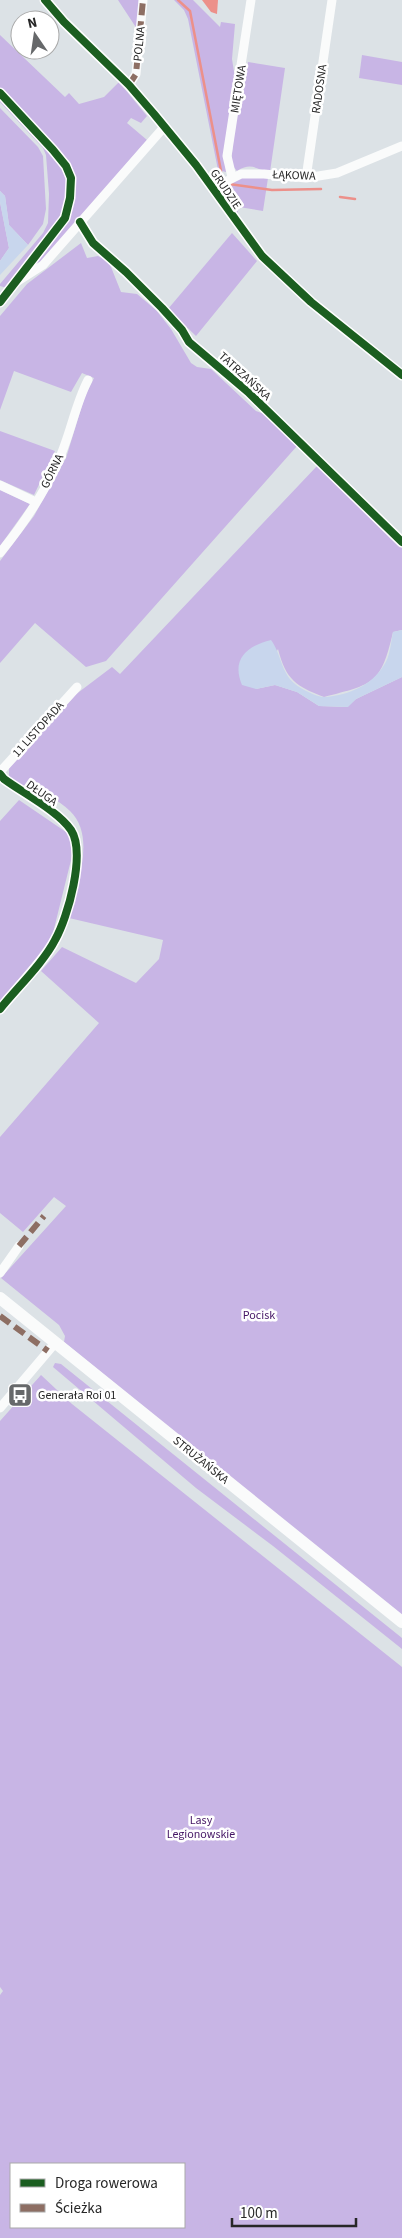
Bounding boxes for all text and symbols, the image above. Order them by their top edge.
north arrow [10,10,60,60]
text: N [26,13,39,34]
street label: POLNA [129,25,150,62]
street label: MIĘTOWA [226,63,251,114]
street label: RADOSNA [308,63,331,115]
street label: GRUDZIE [206,166,245,213]
street label: ŁĄKOWA [271,166,316,185]
street label: TATRZAŃSKA [215,348,275,405]
street label: GÓRNA [37,451,68,491]
street label: 11 LISTOPADA [9,697,68,761]
street label: DŁUGA [23,777,61,811]
park label: Pocisk [243,1307,275,1324]
bus stop icon: Generała Roi 01 [7,1382,33,1408]
place label: Generała Roi 01 [38,1387,116,1404]
street label: STRUŻAŃSKA [169,1433,233,1489]
park label: Lasy Legionowskie [167,1812,235,1843]
legend [10,2163,185,2228]
text: Droga rowerowa [55,2173,158,2194]
scale bar [232,2196,356,2228]
text: Ścieżka [55,2198,102,2219]
text: 100 m [240,2203,278,2224]

